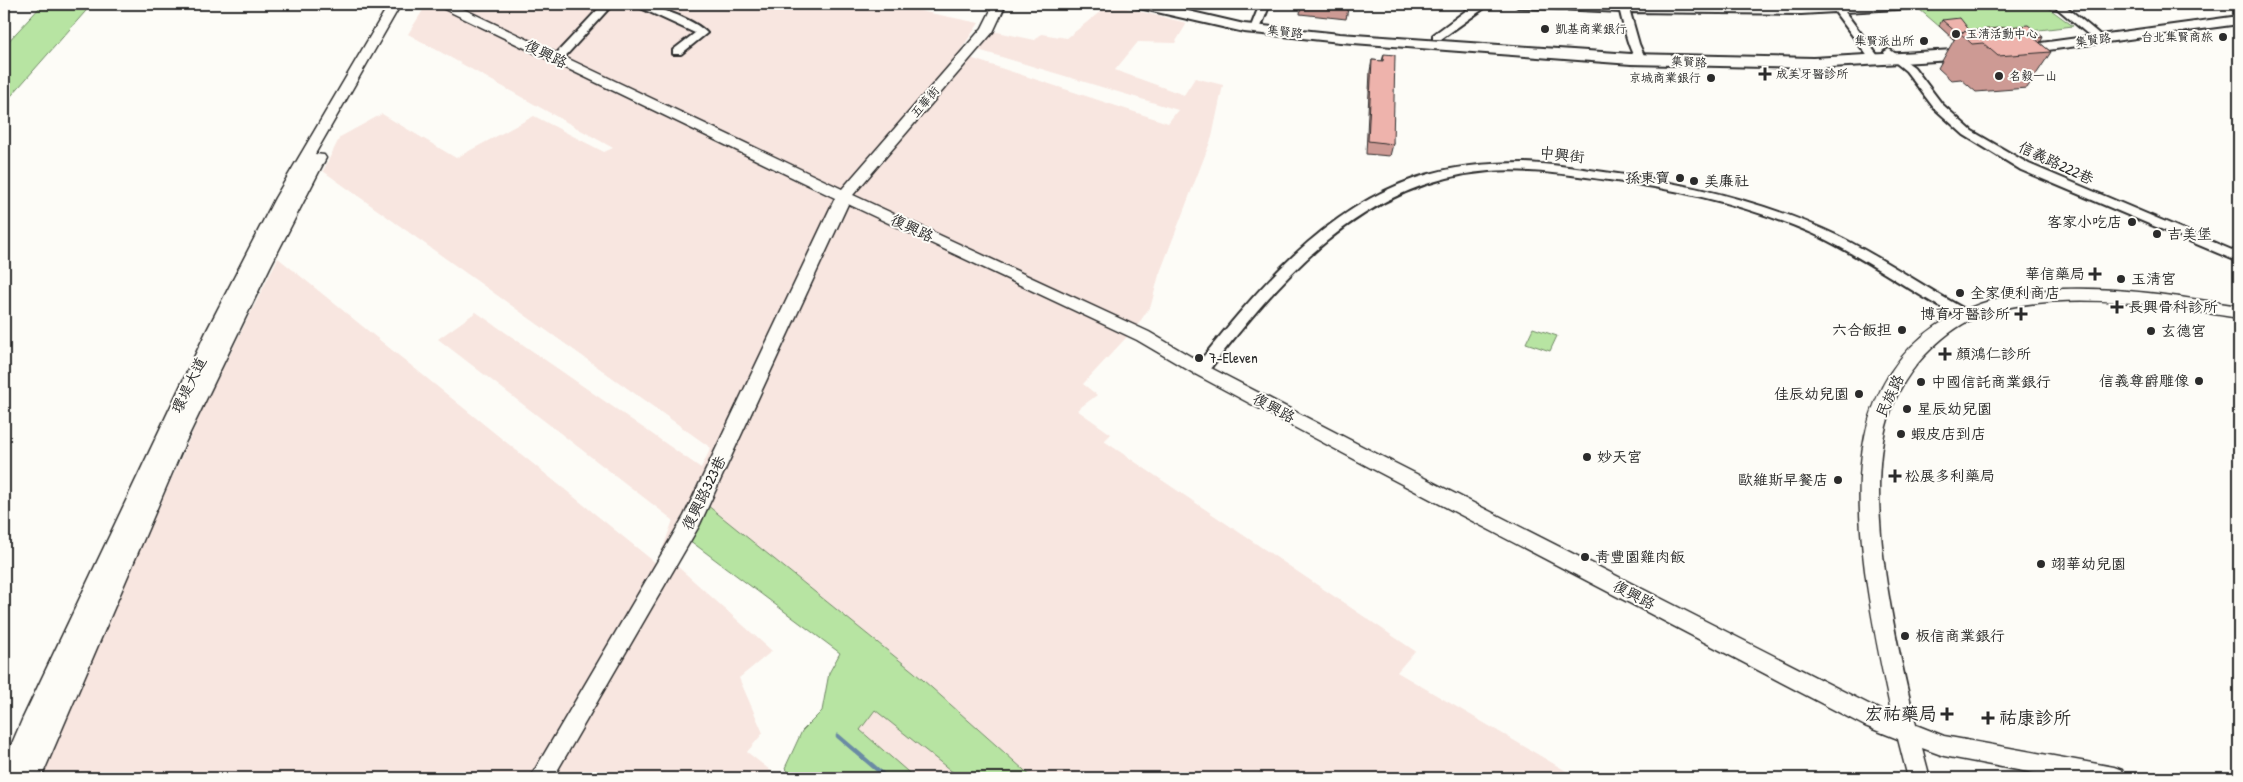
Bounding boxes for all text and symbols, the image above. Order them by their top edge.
place label: 凱基商業銀行 [1555,20,1627,37]
street label: 集賢路 [1266,21,1304,42]
marker: 凱基商業銀行 [1539,23,1551,35]
place label: 玉清活動中心 [1966,25,2038,42]
marker: 玉清活動中心 [1950,28,1962,40]
place label: 台北集賢商旅 [2141,28,2213,45]
street label: 集賢路 [2074,29,2112,50]
marker: 台北集賢商旅 [2217,31,2229,43]
place label: 集賢派出所 [1854,32,1915,49]
street label: 復興路 [521,34,571,73]
marker: 集賢派出所 [1918,35,1930,47]
street label: 集賢路 [1671,52,1707,71]
place label: 成美牙醫診所 [1776,65,1849,82]
marker: 成美牙醫診所 [1758,67,1772,81]
place label: 名毅一山 [2009,67,2057,84]
place label: 京城商業銀行 [1629,69,1701,86]
marker: 名毅一山 [1993,70,2005,82]
marker: 京城商業銀行 [1705,72,1717,84]
street label: 五華街 [906,83,943,121]
street label: 信義路222巷 [2015,136,2097,189]
street label: 中興街 [1539,142,1586,167]
place label: 孫東寶 [1625,167,1670,188]
place label: 美廉社 [1704,170,1749,191]
marker: 孫東寶 [1674,172,1686,184]
marker: 美廉社 [1688,175,1700,187]
street label: 復興路 [887,209,937,247]
place label: 客家小吃店 [2047,211,2122,232]
marker: 客家小吃店 [2126,216,2138,228]
place label: 吉美堡 [2167,223,2212,244]
marker: 吉美堡 [2151,228,2163,240]
place label: 華信藥局 [2025,263,2085,284]
marker: 華信藥局 [2089,268,2101,280]
place label: 玉清宮 [2131,268,2176,289]
marker: 玉清宮 [2115,273,2127,285]
place label: 全家便利商店 [1970,282,2060,303]
marker: 全家便利商店 [1954,287,1966,299]
place label: 長興骨科診所 [2128,296,2218,317]
marker: 長興骨科診所 [2110,300,2124,314]
place label: 博育牙醫診所 [1920,303,2010,324]
marker: 博育牙醫診所 [2014,307,2028,321]
place label: 六合飯担 [1832,319,1892,340]
place label: 玄德宮 [2161,320,2206,341]
marker: 六合飯担 [1896,324,1908,336]
marker: 玄德宮 [2145,325,2157,337]
place label: 顏鴻仁診所 [1956,343,2031,364]
place label: 7-Eleven [1209,347,1258,368]
marker: 顏鴻仁診所 [1938,347,1952,361]
marker: 7-Eleven [1193,352,1205,364]
street label: 環堤大道 [166,353,211,416]
place label: 信義尊爵雕像 [2099,370,2189,391]
street label: 民族路 [1871,371,1909,421]
place label: 中國信託商業銀行 [1931,371,2051,392]
marker: 信義尊爵雕像 [2193,375,2205,387]
marker: 中國信託商業銀行 [1915,376,1927,388]
place label: 佳辰幼兒園 [1774,383,1849,404]
street label: 復興路 [1249,388,1299,427]
marker: 佳辰幼兒園 [1853,388,1865,400]
place label: 星辰幼兒園 [1917,398,1992,419]
marker: 星辰幼兒園 [1901,403,1913,415]
place label: 蝦皮店到店 [1911,423,1986,444]
marker: 蝦皮店到店 [1895,428,1907,440]
place label: 妙天宮 [1597,446,1642,467]
marker: 妙天宮 [1581,451,1593,463]
street label: 復興路323巷 [676,452,731,534]
place label: 松展多利藥局 [1905,465,1995,486]
place label: 歐維斯早餐店 [1738,469,1828,490]
marker: 松展多利藥局 [1889,470,1901,482]
marker: 歐維斯早餐店 [1832,474,1844,486]
place label: 青豐園雞肉飯 [1595,546,1685,567]
marker: 青豐園雞肉飯 [1579,551,1591,563]
place label: 翊華幼兒園 [2051,553,2126,574]
marker: 翊華幼兒園 [2035,558,2047,570]
street label: 復興路 [1609,575,1659,614]
place label: 板信商業銀行 [1915,625,2005,646]
marker: 板信商業銀行 [1899,630,1911,642]
place label: 宏祐藥局 [1865,701,1937,726]
place label: 祐康診所 [1999,705,2071,730]
marker: 宏祐藥局 [1941,708,1953,720]
marker: 祐康診所 [1981,711,1995,725]

